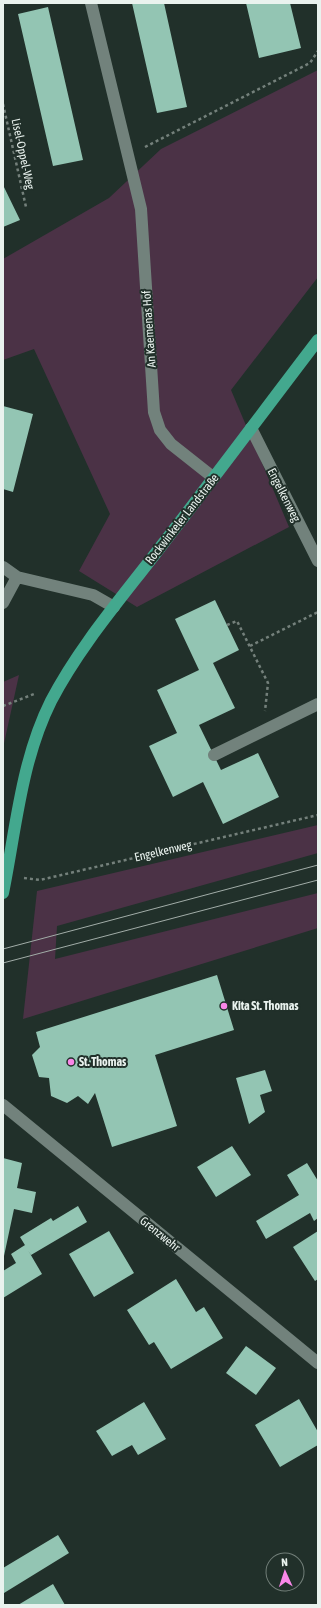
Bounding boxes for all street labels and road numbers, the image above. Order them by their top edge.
street label: Lisel-Oppel-Weg [9,117,38,192]
street label: An Kaemenas Hof [139,289,159,368]
street label: Engelkenweg [264,466,304,525]
street label: Rockwinkeler Landstraße [142,471,222,567]
street label: Engelkenweg [133,837,194,864]
street label: Grenzwehr [137,1214,183,1255]

